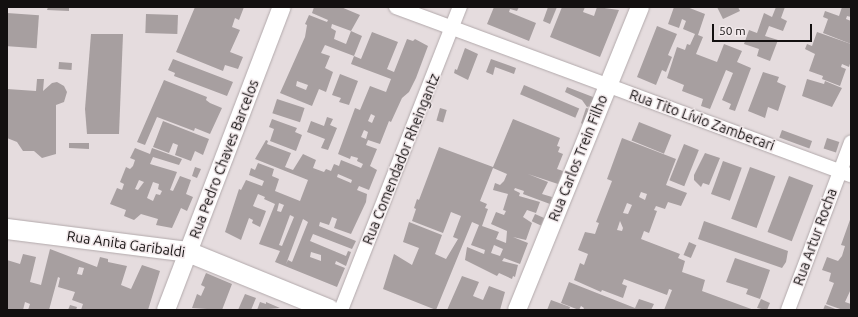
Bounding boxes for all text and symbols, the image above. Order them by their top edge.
scale bar [714,16,814,42]
text: 50 m [719,24,746,37]
street label: Rua Comendador Rheingantz [359,71,443,247]
street label: Rua Pedro Chaves Barcelos [186,77,262,241]
street label: Rua Tito Lívio Zambecari [627,86,777,154]
street label: Rua Carlos Trein Filho [545,92,611,224]
street label: Rua Artur Rocha [790,186,840,288]
street label: Rua Anita Garibaldi [66,227,186,261]

